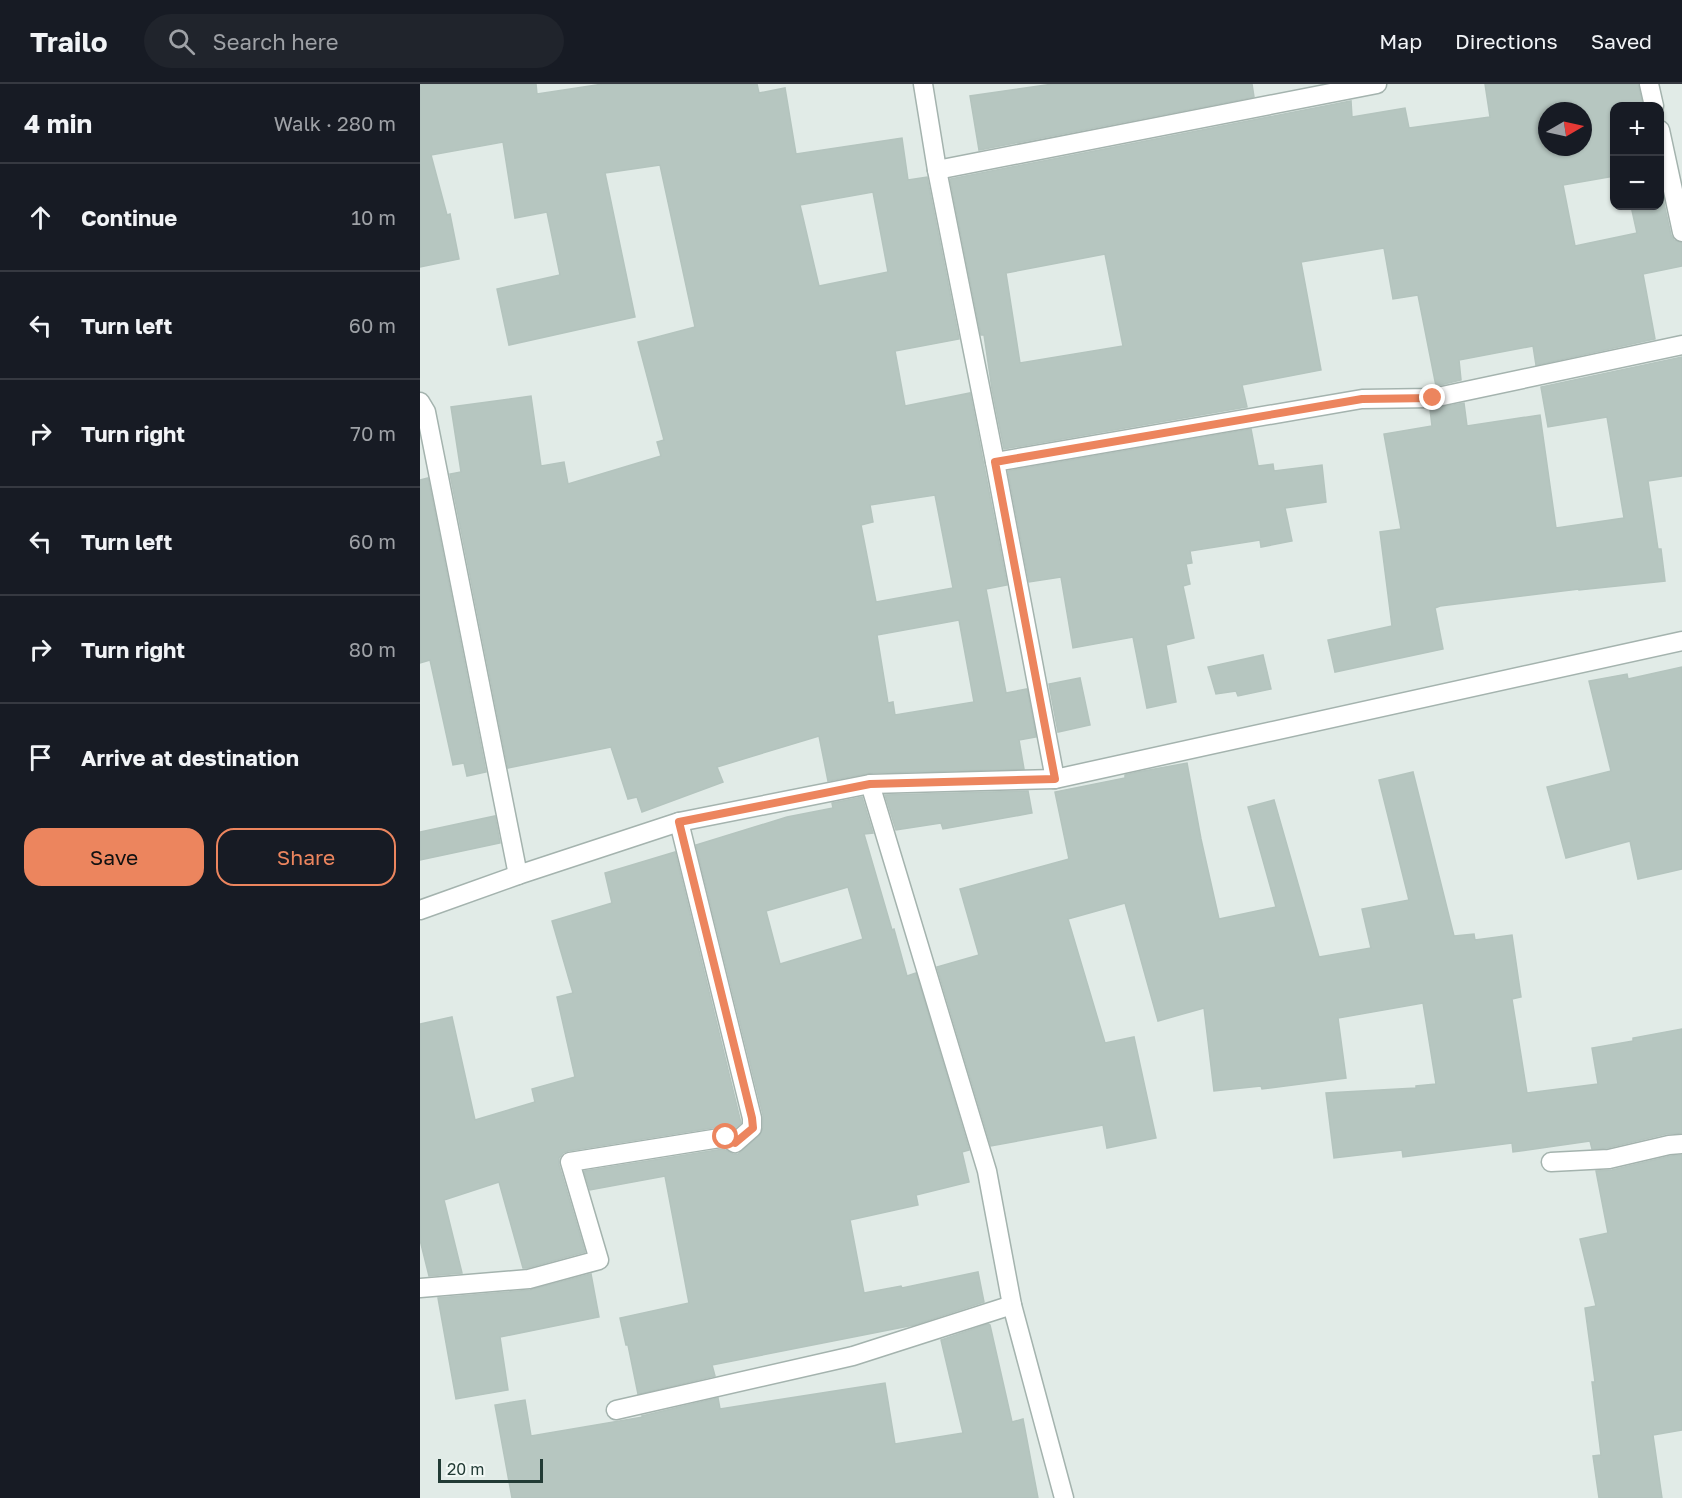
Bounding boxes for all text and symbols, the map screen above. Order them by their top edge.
search box [144,14,564,68]
text: Trailo [30,25,108,58]
icon: search [165,25,198,58]
text: Search here [213,28,339,55]
text: Map [1379,28,1422,54]
text: Directions [1455,28,1558,54]
text: Saved [1591,28,1652,54]
north arrow [1538,102,1592,156]
map controls [1610,102,1664,210]
button: + [1610,102,1664,156]
text: 4 min [24,108,92,139]
text: Walk · 280 m [274,111,396,135]
button: − [1610,156,1664,210]
icon: ahead [24,201,57,234]
text: Continue [81,204,177,231]
text: 10 m [351,205,396,229]
icon: left [24,309,57,342]
text: Turn left [81,312,172,339]
text: 60 m [349,313,396,337]
route end [1419,384,1445,410]
icon: right [24,417,57,450]
text: Turn right [81,420,185,447]
text: 70 m [350,421,396,445]
icon: left [24,525,57,558]
text: Turn left [81,528,172,555]
text: 60 m [349,529,396,553]
icon: right [24,633,57,666]
text: Turn right [81,636,185,663]
text: 80 m [349,637,396,661]
icon: arrive [24,741,57,774]
text: Arrive at destination [81,744,299,771]
button: Save [24,828,204,886]
button: Share [216,828,396,886]
route start [712,1123,738,1149]
scale bar [438,1456,543,1484]
text: 20 m [447,1459,484,1479]

